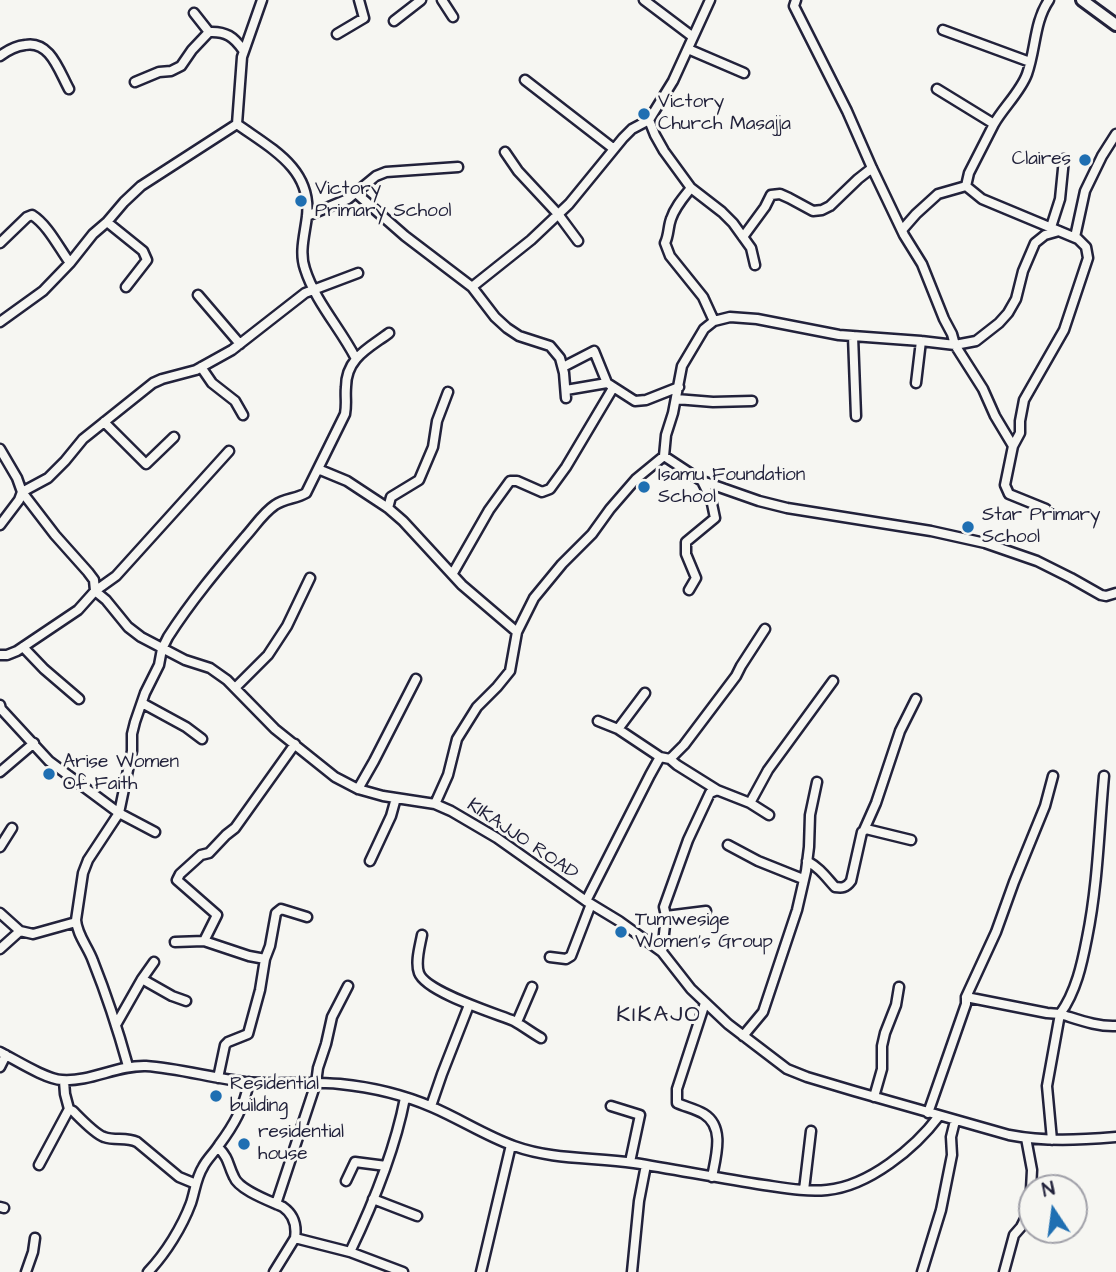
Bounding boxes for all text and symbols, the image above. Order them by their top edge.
place label: Victory Church Masajja [658,92,791,136]
marker: Victory Church Masajja [636,106,652,122]
place label: Claires [1012,149,1071,171]
marker: Claires [1077,152,1093,168]
place label: Victory Primary School [315,179,451,223]
marker: Victory Primary School [293,193,309,209]
place label: Isamu Foundation School [658,465,805,509]
marker: Isamu Foundation School [636,479,652,495]
place label: Star Primary School [982,505,1100,549]
marker: Star Primary School [960,519,976,535]
place label: Arise Women Of Faith [63,752,179,796]
marker: Arise Women Of Faith [41,766,57,782]
street label: KIKAJJO ROAD [462,794,582,886]
place label: Tumwesige Women's Group [635,910,773,954]
marker: Tumwesige Women's Group [613,924,629,940]
district label: KIKAJO [617,1002,701,1030]
place label: Residential building [230,1074,319,1118]
marker: Residential building [208,1088,224,1104]
place label: residential house [258,1122,344,1166]
marker: residential house [236,1136,252,1152]
north arrow [1018,1174,1088,1244]
text: N [1040,1176,1057,1204]

